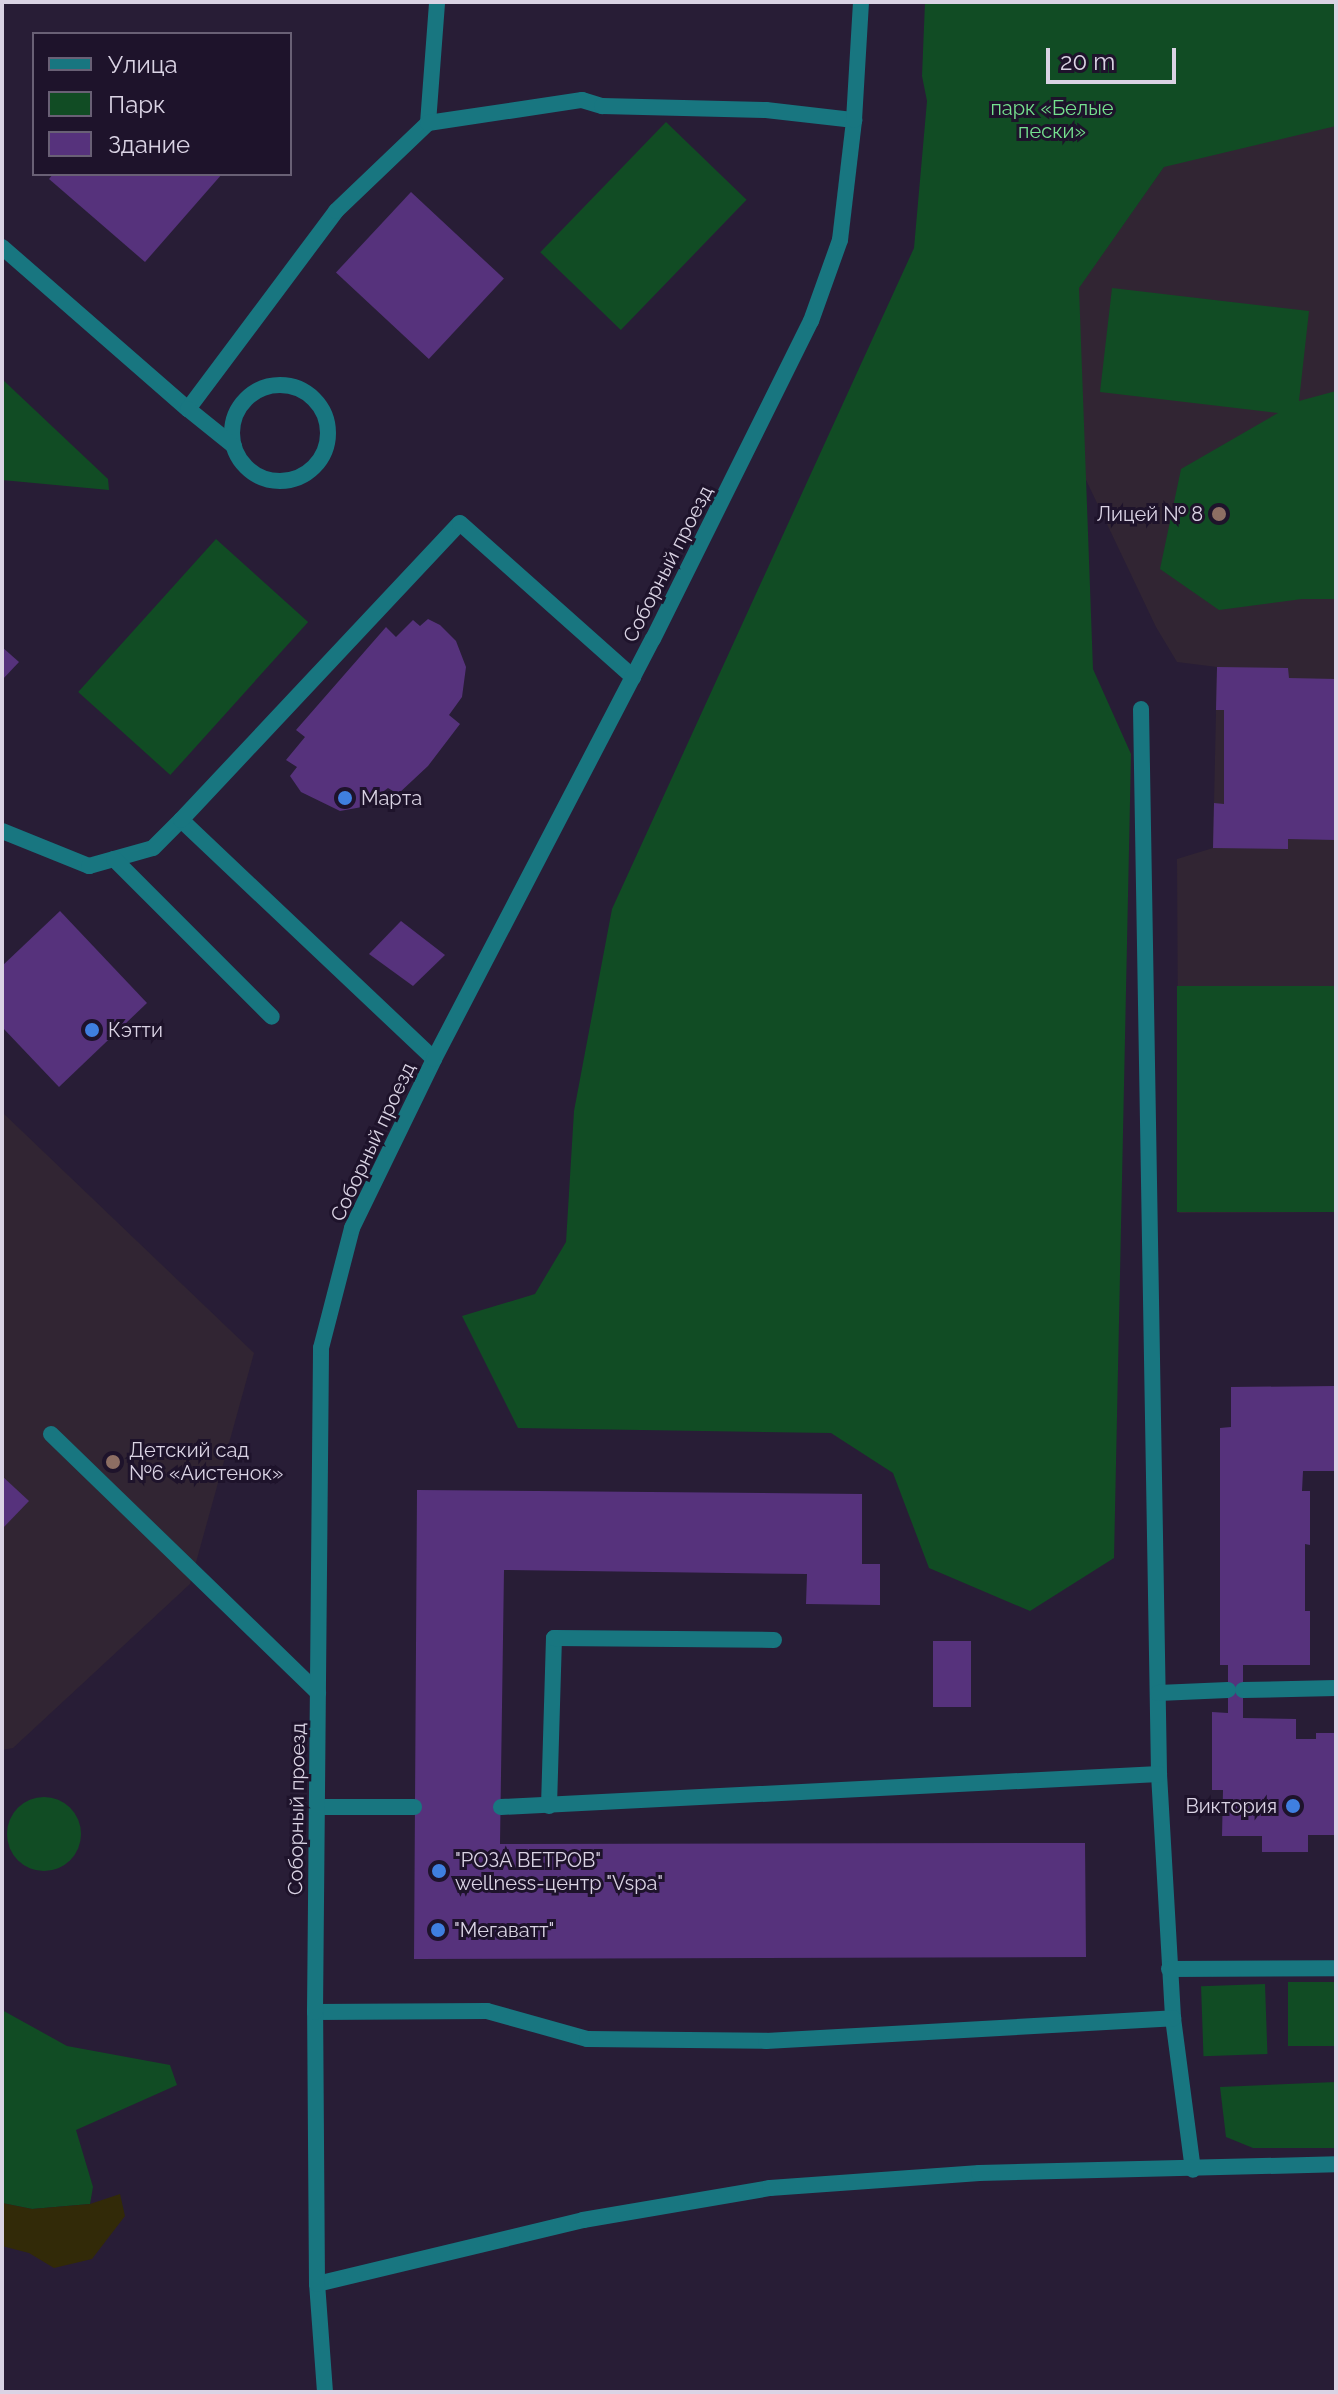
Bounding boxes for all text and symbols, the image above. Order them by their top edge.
legend [32,32,292,176]
scale bar [1050,32,1180,82]
text: 20 m [1060,47,1115,76]
text: Улица [108,50,178,79]
text: Парк [108,90,166,119]
park label: парк «Белые пески» [990,97,1114,144]
text: Здание [108,130,190,159]
street label: Соборный проезд [618,482,718,646]
place label: Лицей № 8 [1097,502,1203,526]
marker: Лицей № 8 [1210,505,1228,523]
place label: Марта [361,786,422,810]
marker: Марта [336,789,354,807]
place label: Кэтти [108,1018,163,1042]
marker: Кэтти [83,1021,101,1039]
street label: Соборный проезд [326,1059,420,1225]
place label: Детский сад №6 «Аистенок» [129,1438,283,1485]
marker: Детский сад №6 «Аистенок» [104,1453,122,1471]
street label: Соборный проезд [283,1723,311,1895]
place label: Виктория [1185,1794,1277,1818]
marker: Виктория [1284,1797,1302,1815]
place label: "РОЗА ВЕТРОВ" wellness-центр "Vspa" [455,1848,663,1895]
marker: "РОЗА ВЕТРОВ" wellness-центр "Vspa" [430,1862,448,1880]
place label: "Мегаватт" [454,1918,554,1942]
marker: "Мегаватт" [429,1921,447,1939]

